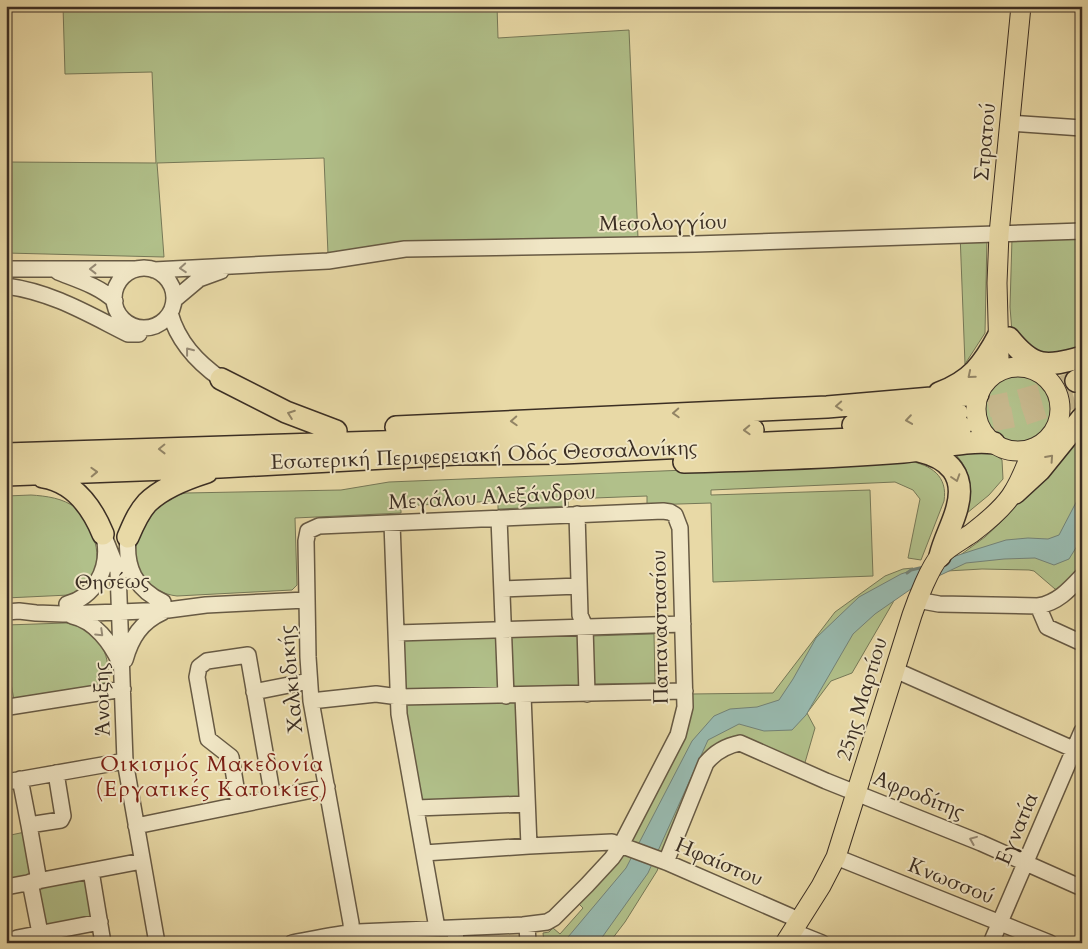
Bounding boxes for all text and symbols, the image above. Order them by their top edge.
street label: Στρατού [967,102,1003,182]
street label: Μεσολογγίου [599,207,727,239]
one-way arrow [179,263,187,274]
one-way arrow [88,264,96,274]
one-way arrow [186,347,195,356]
one-way arrow [968,369,977,377]
one-way arrow [834,401,842,412]
one-way arrow [672,408,680,418]
one-way arrow [287,410,295,420]
one-way arrow [510,415,518,426]
one-way arrow [905,415,913,425]
one-way arrow [743,425,750,435]
street label: Εσωτερική Περιφερειακή Οδός Θεσσαλονίκης [270,433,698,477]
one-way arrow [158,443,166,454]
one-way arrow [1044,455,1053,464]
one-way arrow [91,466,99,477]
one-way arrow [950,473,960,481]
street label: Μεγάλου Αλεξάνδρου [388,477,596,517]
street label: Παπαναστασίου [644,549,676,705]
street label: Θησέως [74,566,150,598]
street label: Χαλκιδικής [272,624,310,734]
one-way arrow [94,627,103,636]
street label: 25ης Μαρτίου [829,634,895,764]
street label: Άνοιξης [86,661,118,737]
district label: Οικισμός Μακεδονία (Εργατικές Κατοικίες) [96,749,328,804]
street label: Αφροδίτης [869,764,969,826]
street label: Εγνατία [989,788,1045,870]
street label: Ηφαίστου [671,830,767,894]
one-way arrow [969,836,978,846]
street label: Κνωσσού [904,851,998,911]

